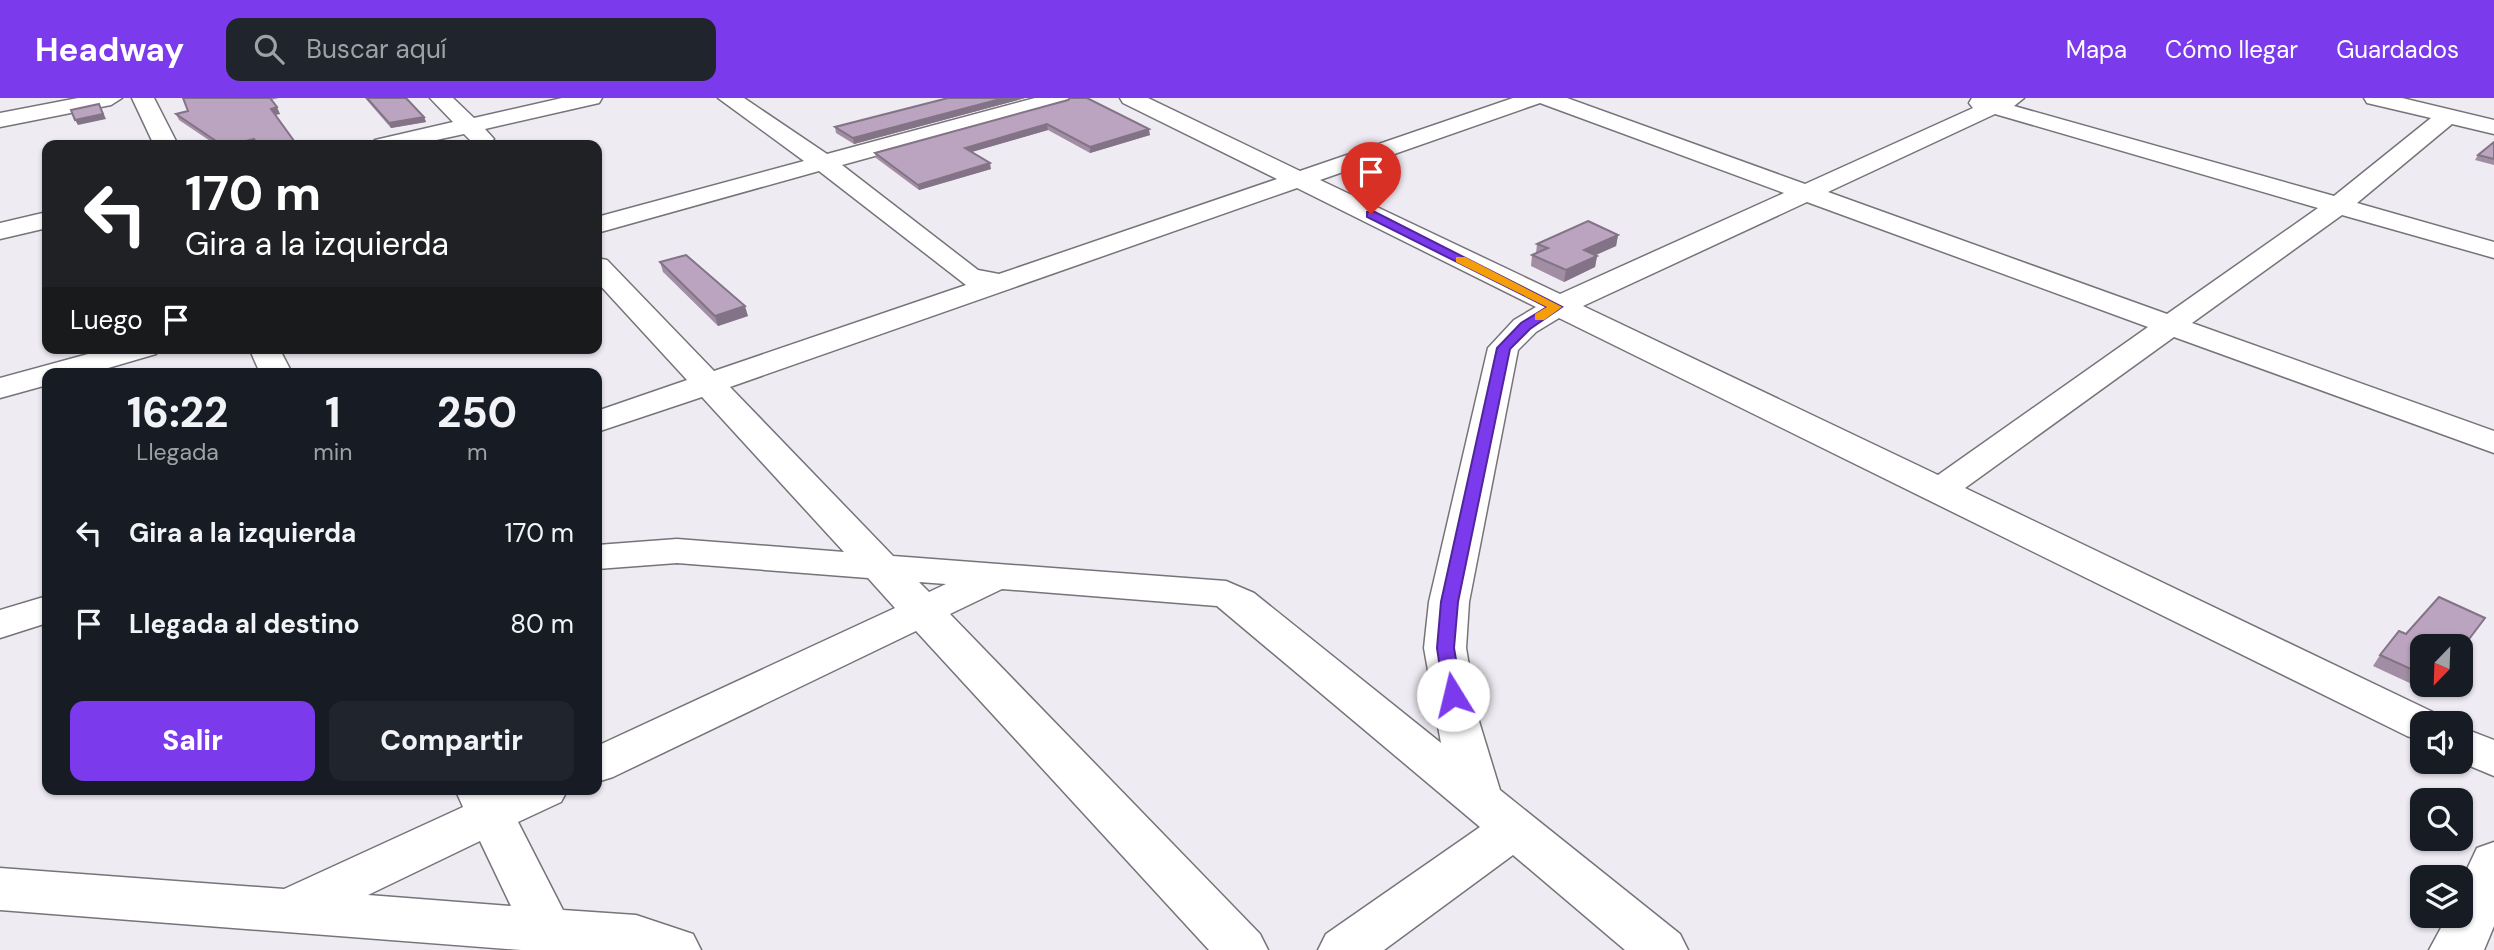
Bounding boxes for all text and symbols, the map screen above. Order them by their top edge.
search box [226,18,716,81]
text: Headway [35,28,184,71]
icon: search [250,30,288,68]
text: Buscar aquí [306,32,447,66]
text: Mapa [2066,34,2127,65]
text: Cómo llegar [2165,34,2298,65]
text: Guardados [2336,34,2459,65]
pin [1341,142,1401,214]
icon: arrive [1352,153,1390,191]
text: 170 m [185,161,321,225]
icon: left [70,168,161,259]
text: Gira a la izquierda [185,223,449,265]
icon: arrive [157,301,195,339]
text: Luego [70,303,143,337]
text: 16:22 [127,385,228,440]
text: 1 [325,385,341,440]
text: 250 [437,385,517,440]
text: Llegada [136,437,219,467]
text: min [313,437,352,467]
text: m [467,437,487,467]
icon: left [70,514,108,552]
text: Gira a la izquierda [129,516,356,550]
text: 170 m [505,516,574,550]
icon: arrive [70,605,108,643]
text: Llegada al destino [129,607,360,641]
text: 80 m [510,607,574,641]
north arrow [2410,634,2473,696]
map controls [2410,634,2473,928]
position arrow [1416,658,1490,732]
button: Salir [70,701,315,781]
button: Compartir [329,701,574,781]
button: sound [2410,711,2473,774]
button: search [2410,788,2473,851]
button: layers [2410,865,2473,928]

